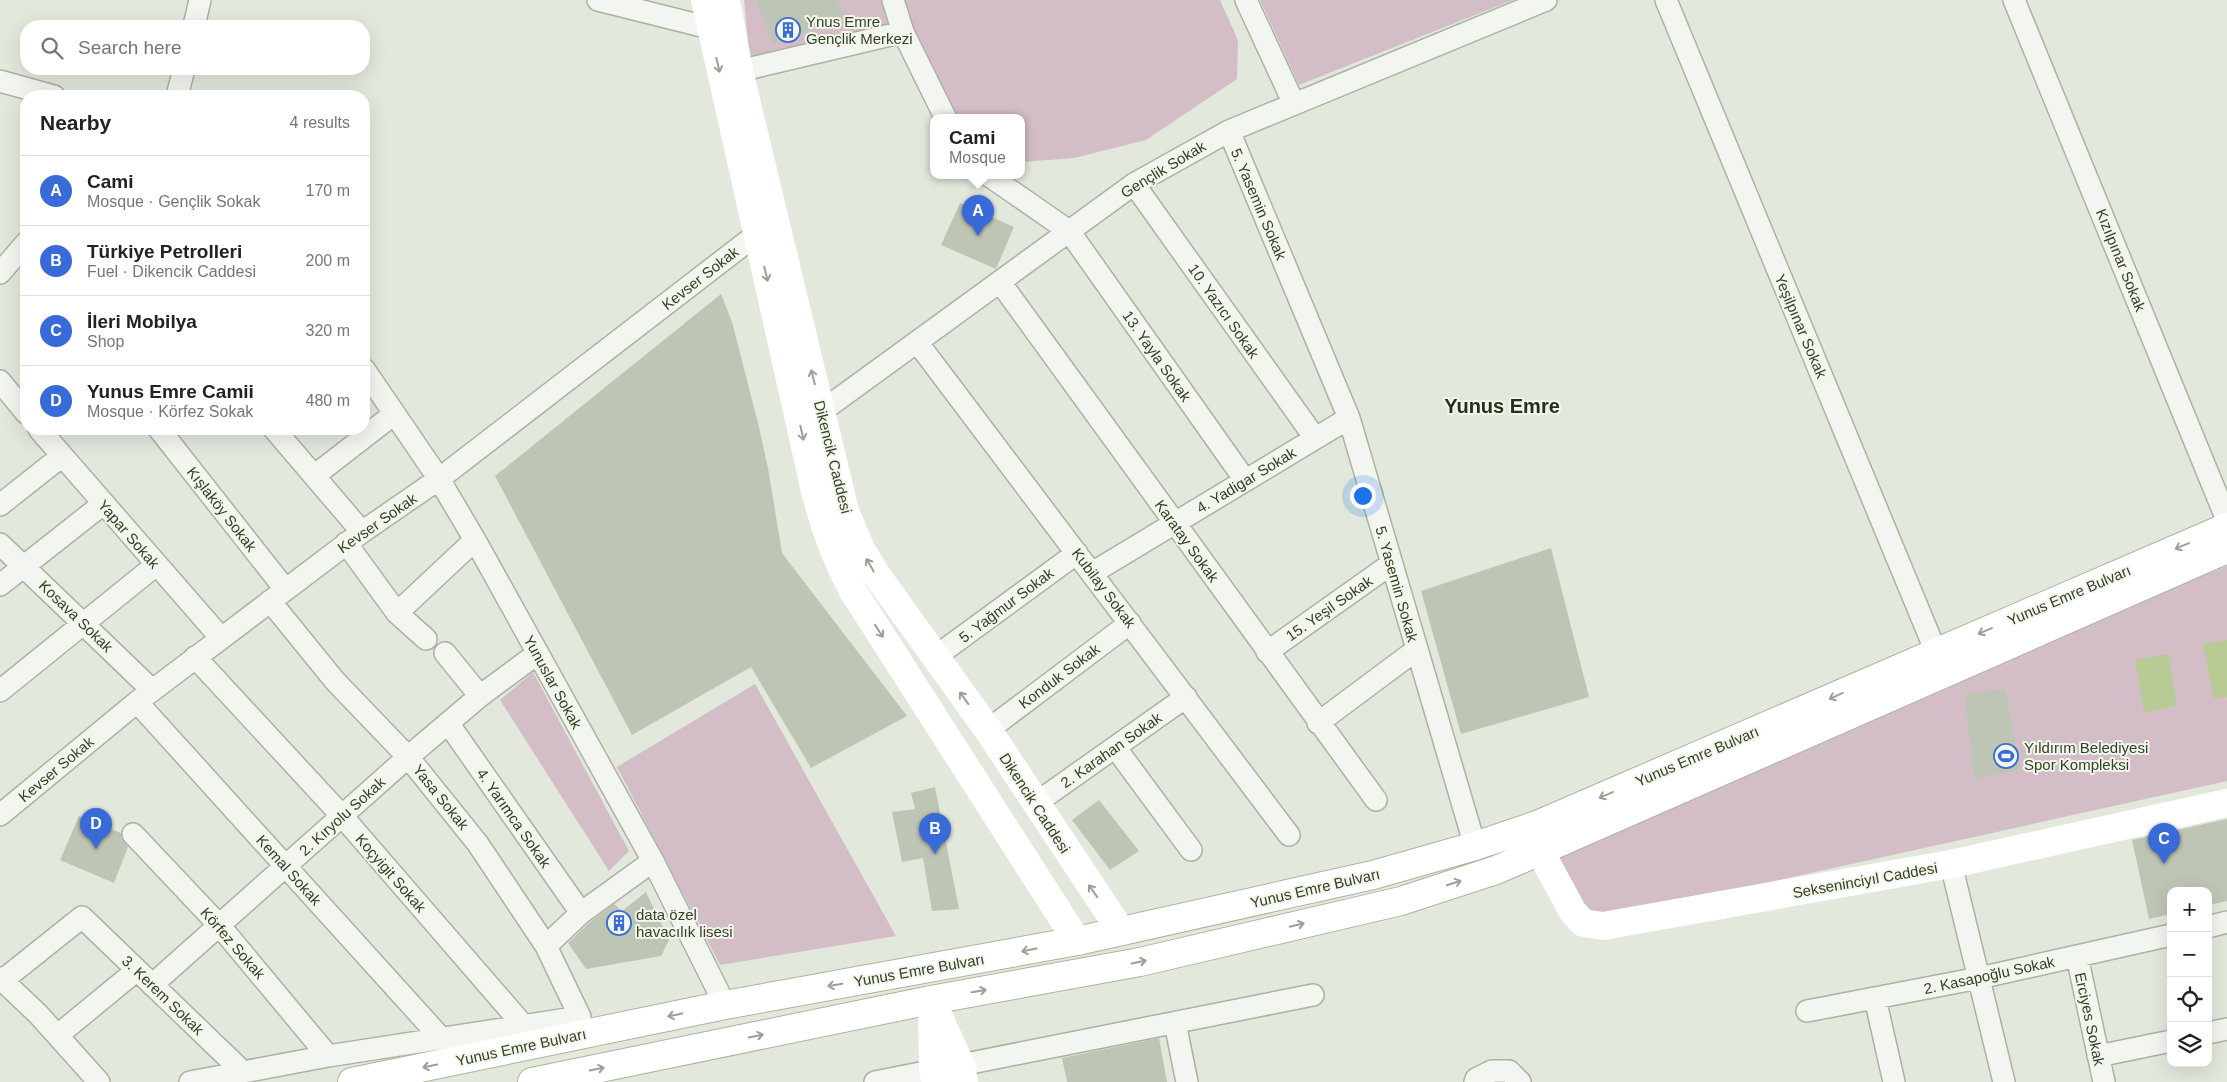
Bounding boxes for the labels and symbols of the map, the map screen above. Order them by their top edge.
place label: Ynus Emre Gençlik Merkezi [806,13,913,47]
building icon: Ynus Emre Gençlik Merkezi [775,17,801,43]
one-way arrow [714,56,723,72]
street label: Gençlik Sokak [1118,137,1209,201]
street label: 5. Yasemin Sokak [1228,146,1290,263]
pin: A [962,195,994,236]
street label: Kızılpınar Sokak [2093,206,2150,314]
street label: Kevser Sokak [658,243,742,313]
street label: 10. Yazıcı Sokak [1185,261,1263,362]
one-way arrow [762,266,771,282]
street label: Yeşilpınar Sokak [1771,272,1831,381]
street label: 13. Yayla Sokak [1119,307,1195,405]
one-way arrow [808,369,818,385]
district label: Yunus Emre [1444,395,1560,417]
street label: Dikencik Caddesi [811,399,855,515]
one-way arrow [798,424,807,440]
street label: 4. Yadigar Sokak [1193,443,1299,516]
street label: Kışlaköy Sokak [184,463,261,555]
your location [1350,483,1376,509]
street label: Kevser Sokak [334,489,420,557]
street label: Yapar Sokak [95,496,164,572]
street label: Karatay Sokak [1151,497,1223,586]
street label: 5. Yasemin Sokak [1372,524,1422,644]
one-way arrow [2175,541,2190,551]
street label: Kubilay Sokak [1069,545,1140,631]
one-way arrow [865,558,875,573]
street label: Yunus Emre Bulvarı [2005,561,2133,629]
street label: 5. Yağmur Sokak [955,564,1057,646]
street label: 15. Yeşil Sokak [1282,572,1376,644]
street label: Kosava Sokak [36,577,117,656]
one-way arrow [874,624,884,638]
one-way arrow [1978,627,1993,637]
street label: Yunuslar Sokak [520,632,586,732]
street label: Konduk Sokak [1015,640,1103,712]
one-way arrow [959,691,970,705]
one-way arrow [1829,692,1844,702]
street label: 2. Karahan Sokak [1057,709,1165,791]
street label: Yunus Emre Bulvarı [1633,722,1761,790]
street label: Kevser Sokak [15,732,97,805]
place label: Yıldırım Belediyesi Spor Kompleksi [2024,739,2148,773]
sports icon: Yıldırım Belediyesi Spor Kompleksi [1993,743,2019,769]
street label: Dikencik Caddesi [996,750,1074,856]
street label: Yasa Sokak [410,761,473,833]
street label: 4. Yarımca Sokak [473,765,555,871]
street label: 2. Kıryolu Sokak [296,773,389,859]
one-way arrow [1599,791,1614,801]
pin: D [80,808,112,849]
pin: B [919,813,951,854]
pin: C [2148,823,2180,864]
street label: Koçyigit Sokak [352,830,430,916]
street label: Kemal Sokak [253,831,325,909]
street label: Sekseninciyıl Caddesi [1791,859,1939,901]
street label: Yunus Emre Bulvarı [1249,865,1381,911]
one-way arrow [1446,878,1462,888]
one-way arrow [1088,884,1098,898]
street label: Körfez Sokak [197,904,269,983]
place label: data özel havacılık lisesi [636,906,733,940]
building icon: data özel havacılık lisesi [606,910,632,936]
one-way arrow [1289,920,1305,929]
one-way arrow [1021,945,1037,955]
street label: Yunus Emre Bulvarı [852,950,986,990]
street label: 3. Kerem Sokak [119,952,208,1039]
street label: 2. Kasapoğlu Sokak [1922,953,2057,997]
one-way arrow [1130,957,1146,966]
street label: Erciyes Sokak [2072,971,2108,1068]
one-way arrow [827,981,843,991]
one-way arrow [971,986,987,996]
one-way arrow [667,1011,683,1021]
street label: Yunus Emre Bulvarı [454,1025,588,1069]
one-way arrow [748,1031,764,1040]
one-way arrow [423,1062,439,1071]
one-way arrow [589,1063,605,1073]

